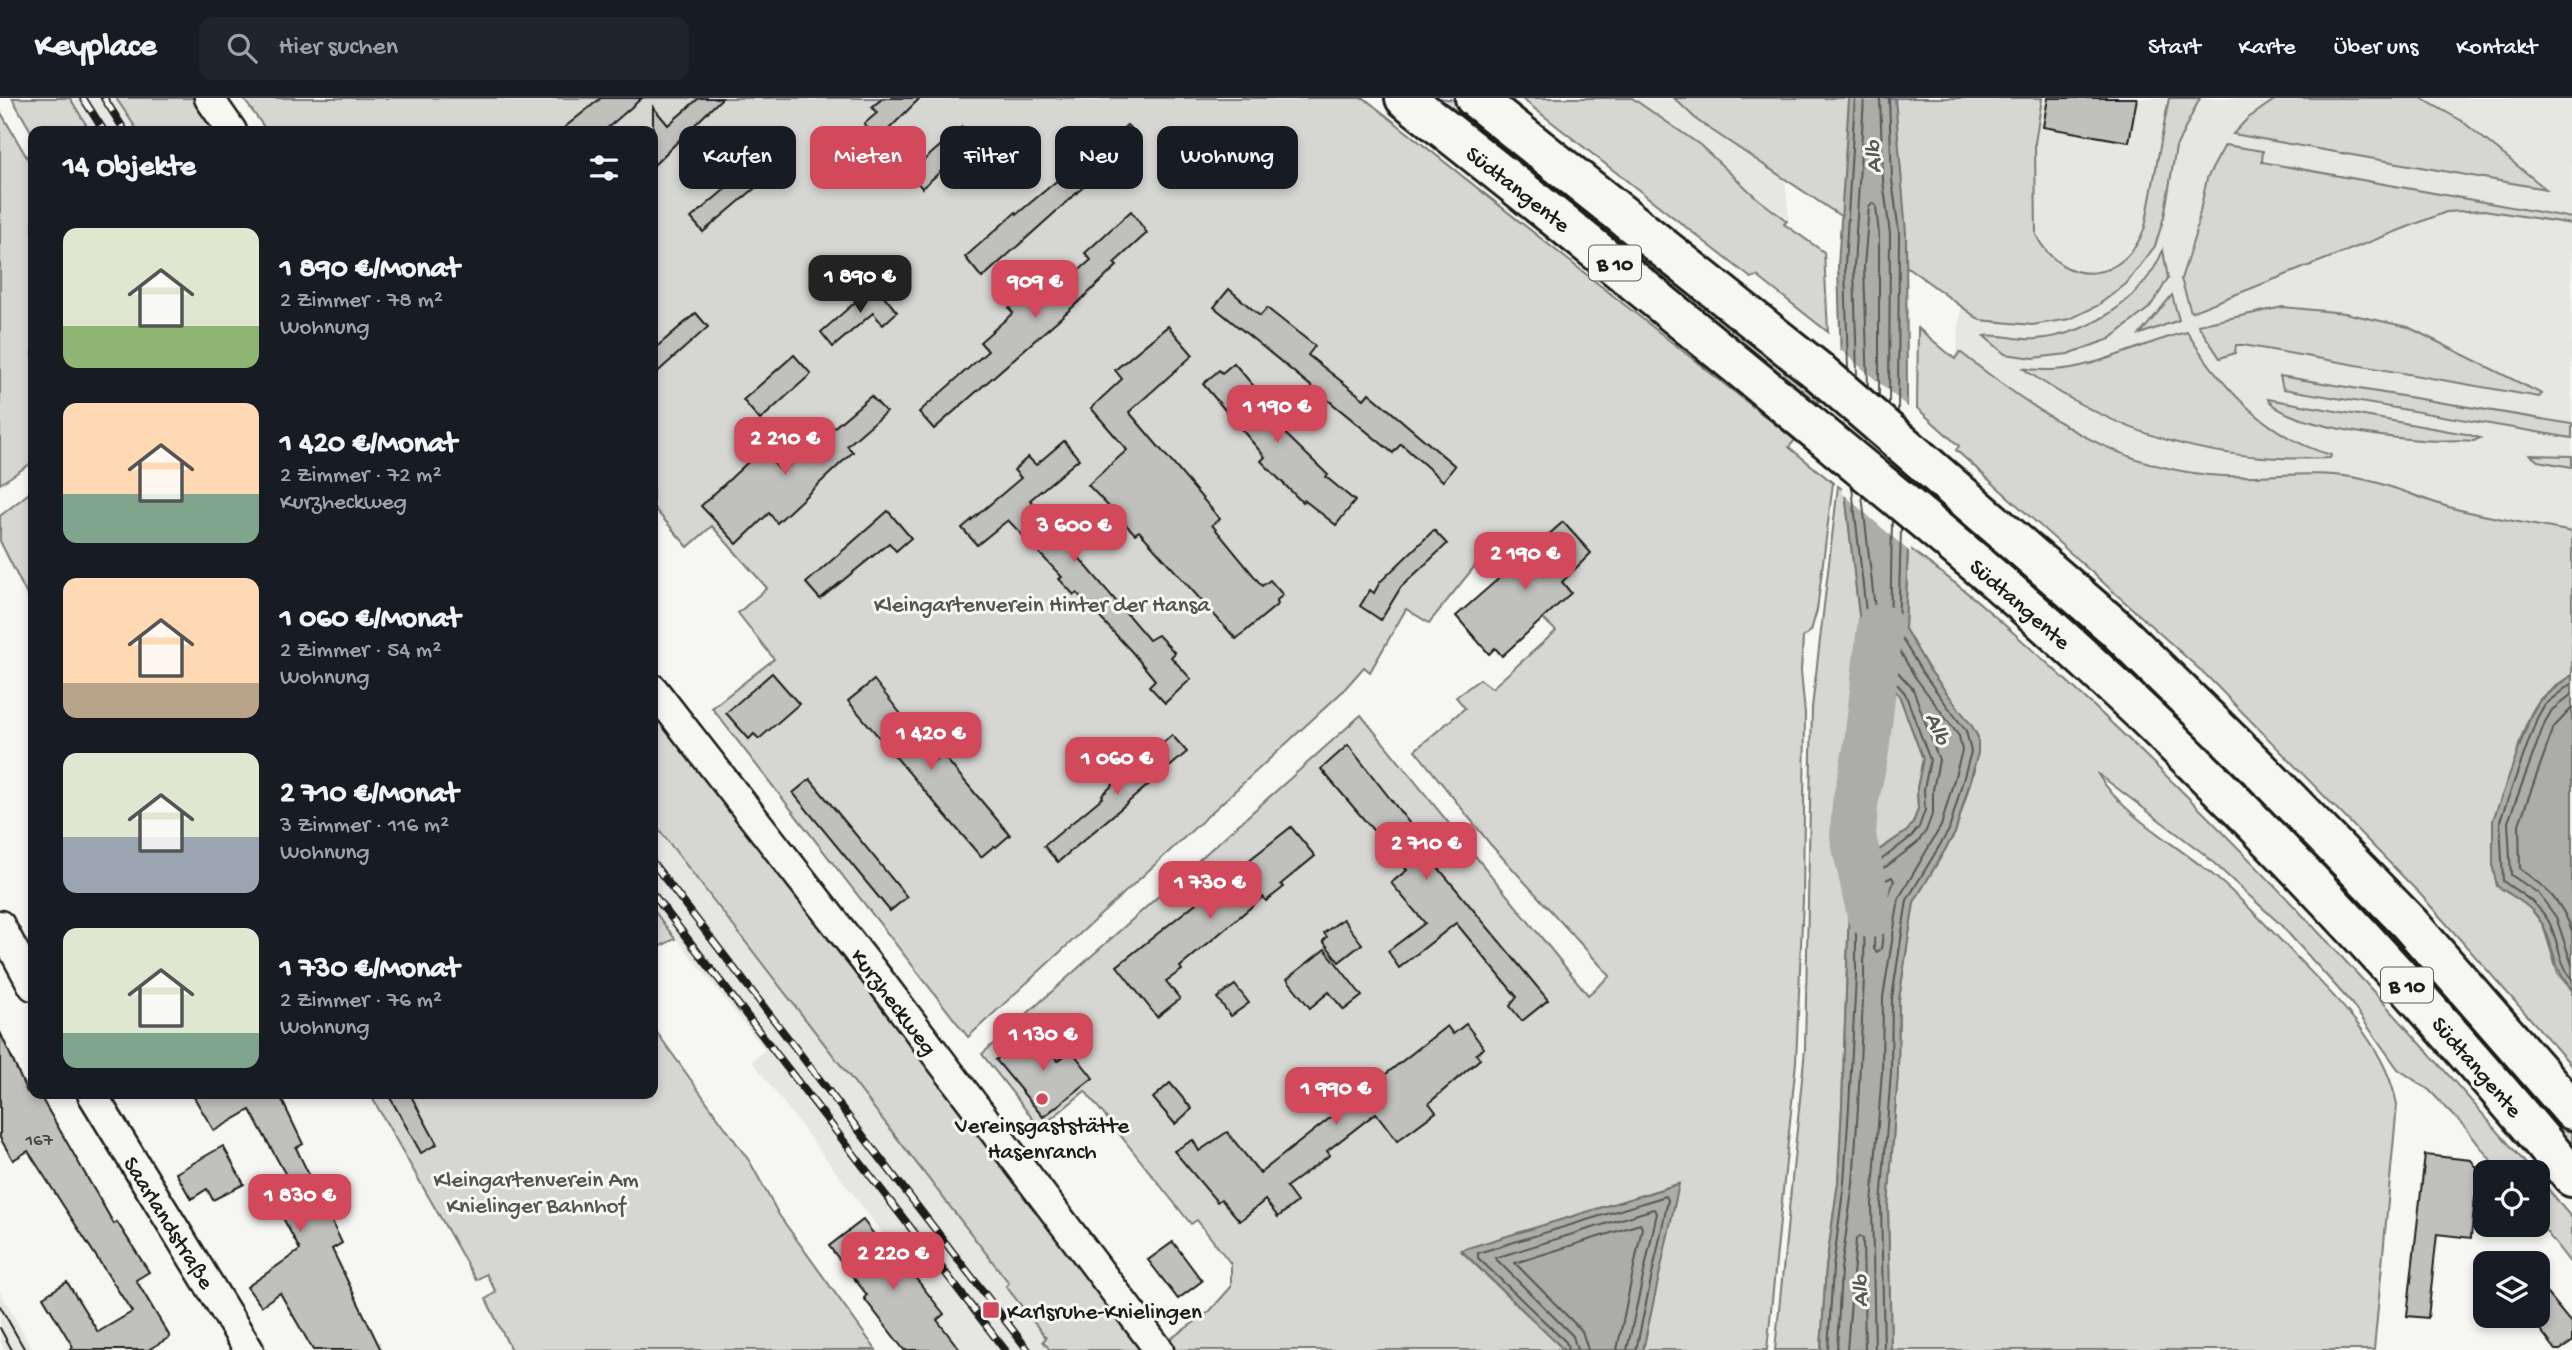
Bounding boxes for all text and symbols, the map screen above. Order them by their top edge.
search box [199,17,689,80]
text: Keyplace [35,29,157,67]
icon: search [223,29,261,67]
text: Hier suchen [279,33,398,64]
text: Start [2148,34,2200,63]
text: Karte [2238,34,2296,63]
text: Über uns [2334,34,2418,63]
text: Kontakt [2456,34,2537,63]
chip: Kaufen [679,126,796,189]
chip: Mieten [810,126,926,189]
chip: Filter [940,126,1041,189]
chip: Neu [1055,126,1143,189]
chip: Wohnung [1157,126,1298,189]
water label: Alb [1861,139,1890,173]
street label: Südtangente [1459,142,1575,241]
icon: filters [585,149,623,187]
text: 14 Objekte [63,151,196,186]
road number: B 10 [1589,246,1641,280]
text: 1 890 €/Monat [280,253,459,288]
icon: home [119,256,203,340]
pin: 1 890 € [795,256,925,315]
pin: 909 € [986,260,1084,320]
text: 1 890 € [824,264,896,291]
text: 909 € [1007,269,1063,296]
text: 2 Zimmer · 78 m² [280,288,443,315]
text: Wohnung [280,315,370,342]
pin: 1 190 € [1212,386,1342,445]
text: 1 190 € [1243,394,1311,421]
pin: 2 210 € [720,418,850,477]
text: 2 210 € [750,426,820,453]
text: 1 420 €/Monat [280,428,457,463]
icon: home [119,431,203,515]
text: 2 Zimmer · 72 m² [280,463,442,490]
text: Kurzheckweg [280,490,407,517]
pin: 3 600 € [1009,504,1139,564]
text: 3 600 € [1037,513,1111,540]
pin: 2 190 € [1460,532,1590,592]
text: 2 190 € [1490,541,1560,568]
street label: Südtangente [1963,554,2076,658]
park label: Kleingartenverein Hinter der Hansa [874,593,1211,620]
text: 1 060 €/Monat [280,603,460,638]
icon: home [119,606,203,690]
text: 2 Zimmer · 54 m² [280,638,441,665]
text: Wohnung [280,665,370,692]
water label: Alb [1916,709,1956,751]
pin: 1 420 € [866,712,996,772]
text: 1 420 € [896,721,966,748]
pin: 1 060 € [1052,738,1182,797]
text: 1 060 € [1081,746,1153,773]
text: 2 710 €/Monat [280,778,458,813]
icon: home [119,781,203,865]
text: 3 Zimmer · 116 m² [280,813,449,840]
pin: 2 710 € [1361,822,1491,882]
text: 2 710 € [1391,831,1461,858]
text: Wohnung [280,840,370,867]
pin: 1 730 € [1145,862,1275,921]
text: 1 730 € [1175,870,1245,897]
street label: Kurzheckweg [843,944,941,1062]
text: 1 730 €/Monat [280,953,459,988]
icon: home [119,956,203,1040]
road number: B 10 [2381,968,2433,1002]
text: 2 Zimmer · 76 m² [280,988,442,1015]
street label: Südtangente [2424,1012,2527,1125]
pin: 1 130 € [978,1014,1108,1073]
text: Wohnung [280,1015,370,1042]
text: 1 130 € [1009,1022,1077,1049]
pin: 1 990 € [1271,1068,1401,1127]
text: 1 990 € [1301,1076,1371,1103]
marker: Vereinsgaststätte Hasenranch [1034,1091,1050,1107]
place label: Vereinsgaststätte Hasenranch [954,1114,1130,1167]
house number: 167 [24,1130,54,1153]
street label: Saarlandstraße [116,1153,219,1296]
map controls [2473,1160,2550,1328]
button: locate [2473,1160,2550,1237]
park label: Kleingartenverein Am Knielinger Bahnhof [434,1168,638,1221]
pin: 1 830 € [235,1174,365,1234]
text: 1 830 € [264,1183,336,1210]
pin: 2 220 € [828,1232,958,1292]
text: 2 220 € [857,1241,929,1268]
button: layers [2473,1251,2550,1328]
water label: Alb [1847,1273,1878,1308]
marker: Karlsruhe-Knielingen [981,1300,1001,1320]
place label: Karlsruhe-Knielingen [1007,1300,1202,1327]

